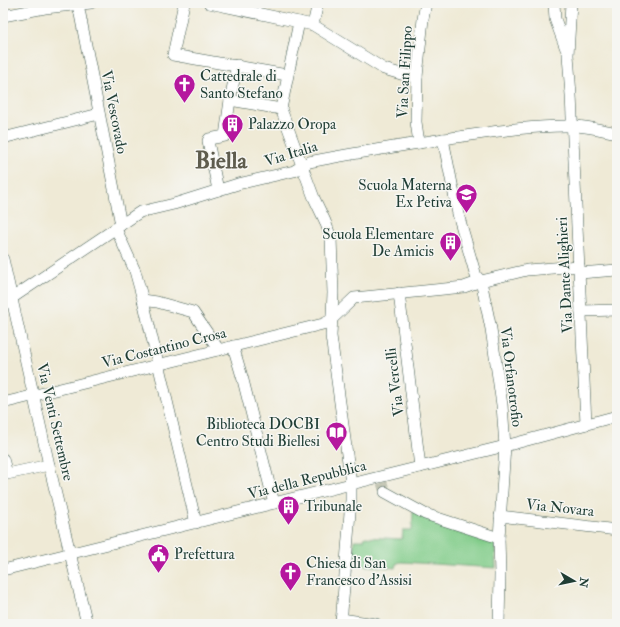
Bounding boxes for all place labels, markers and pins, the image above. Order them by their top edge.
place label: Cattedrale di Santo Stefano [200,67,283,103]
church icon: Cattedrale di Santo Stefano [171,72,197,105]
building icon: Palazzo Oropa [220,111,246,144]
place label: Palazzo Oropa [248,115,337,135]
place label: Scuola Materna Ex Petiva [358,176,453,212]
school or university icon: Scuola Materna Ex Petiva [454,181,480,214]
place label: Scuola Elementare De Amicis [322,225,434,261]
building icon: Scuola Elementare De Amicis [437,230,463,263]
place label: Biblioteca DOCBI Centro Studi Biellesi [196,415,320,451]
library icon: Biblioteca DOCBI Centro Studi Biellesi [323,420,349,453]
building icon: Tribunale [276,493,302,526]
place label: Tribunale [304,497,362,516]
public building icon: Prefettura [146,541,172,574]
place label: Prefettura [174,545,236,564]
place label: Chiesa di San Francesco d’Assisi [306,554,412,590]
church icon: Chiesa di San Francesco d’Assisi [278,559,304,592]

